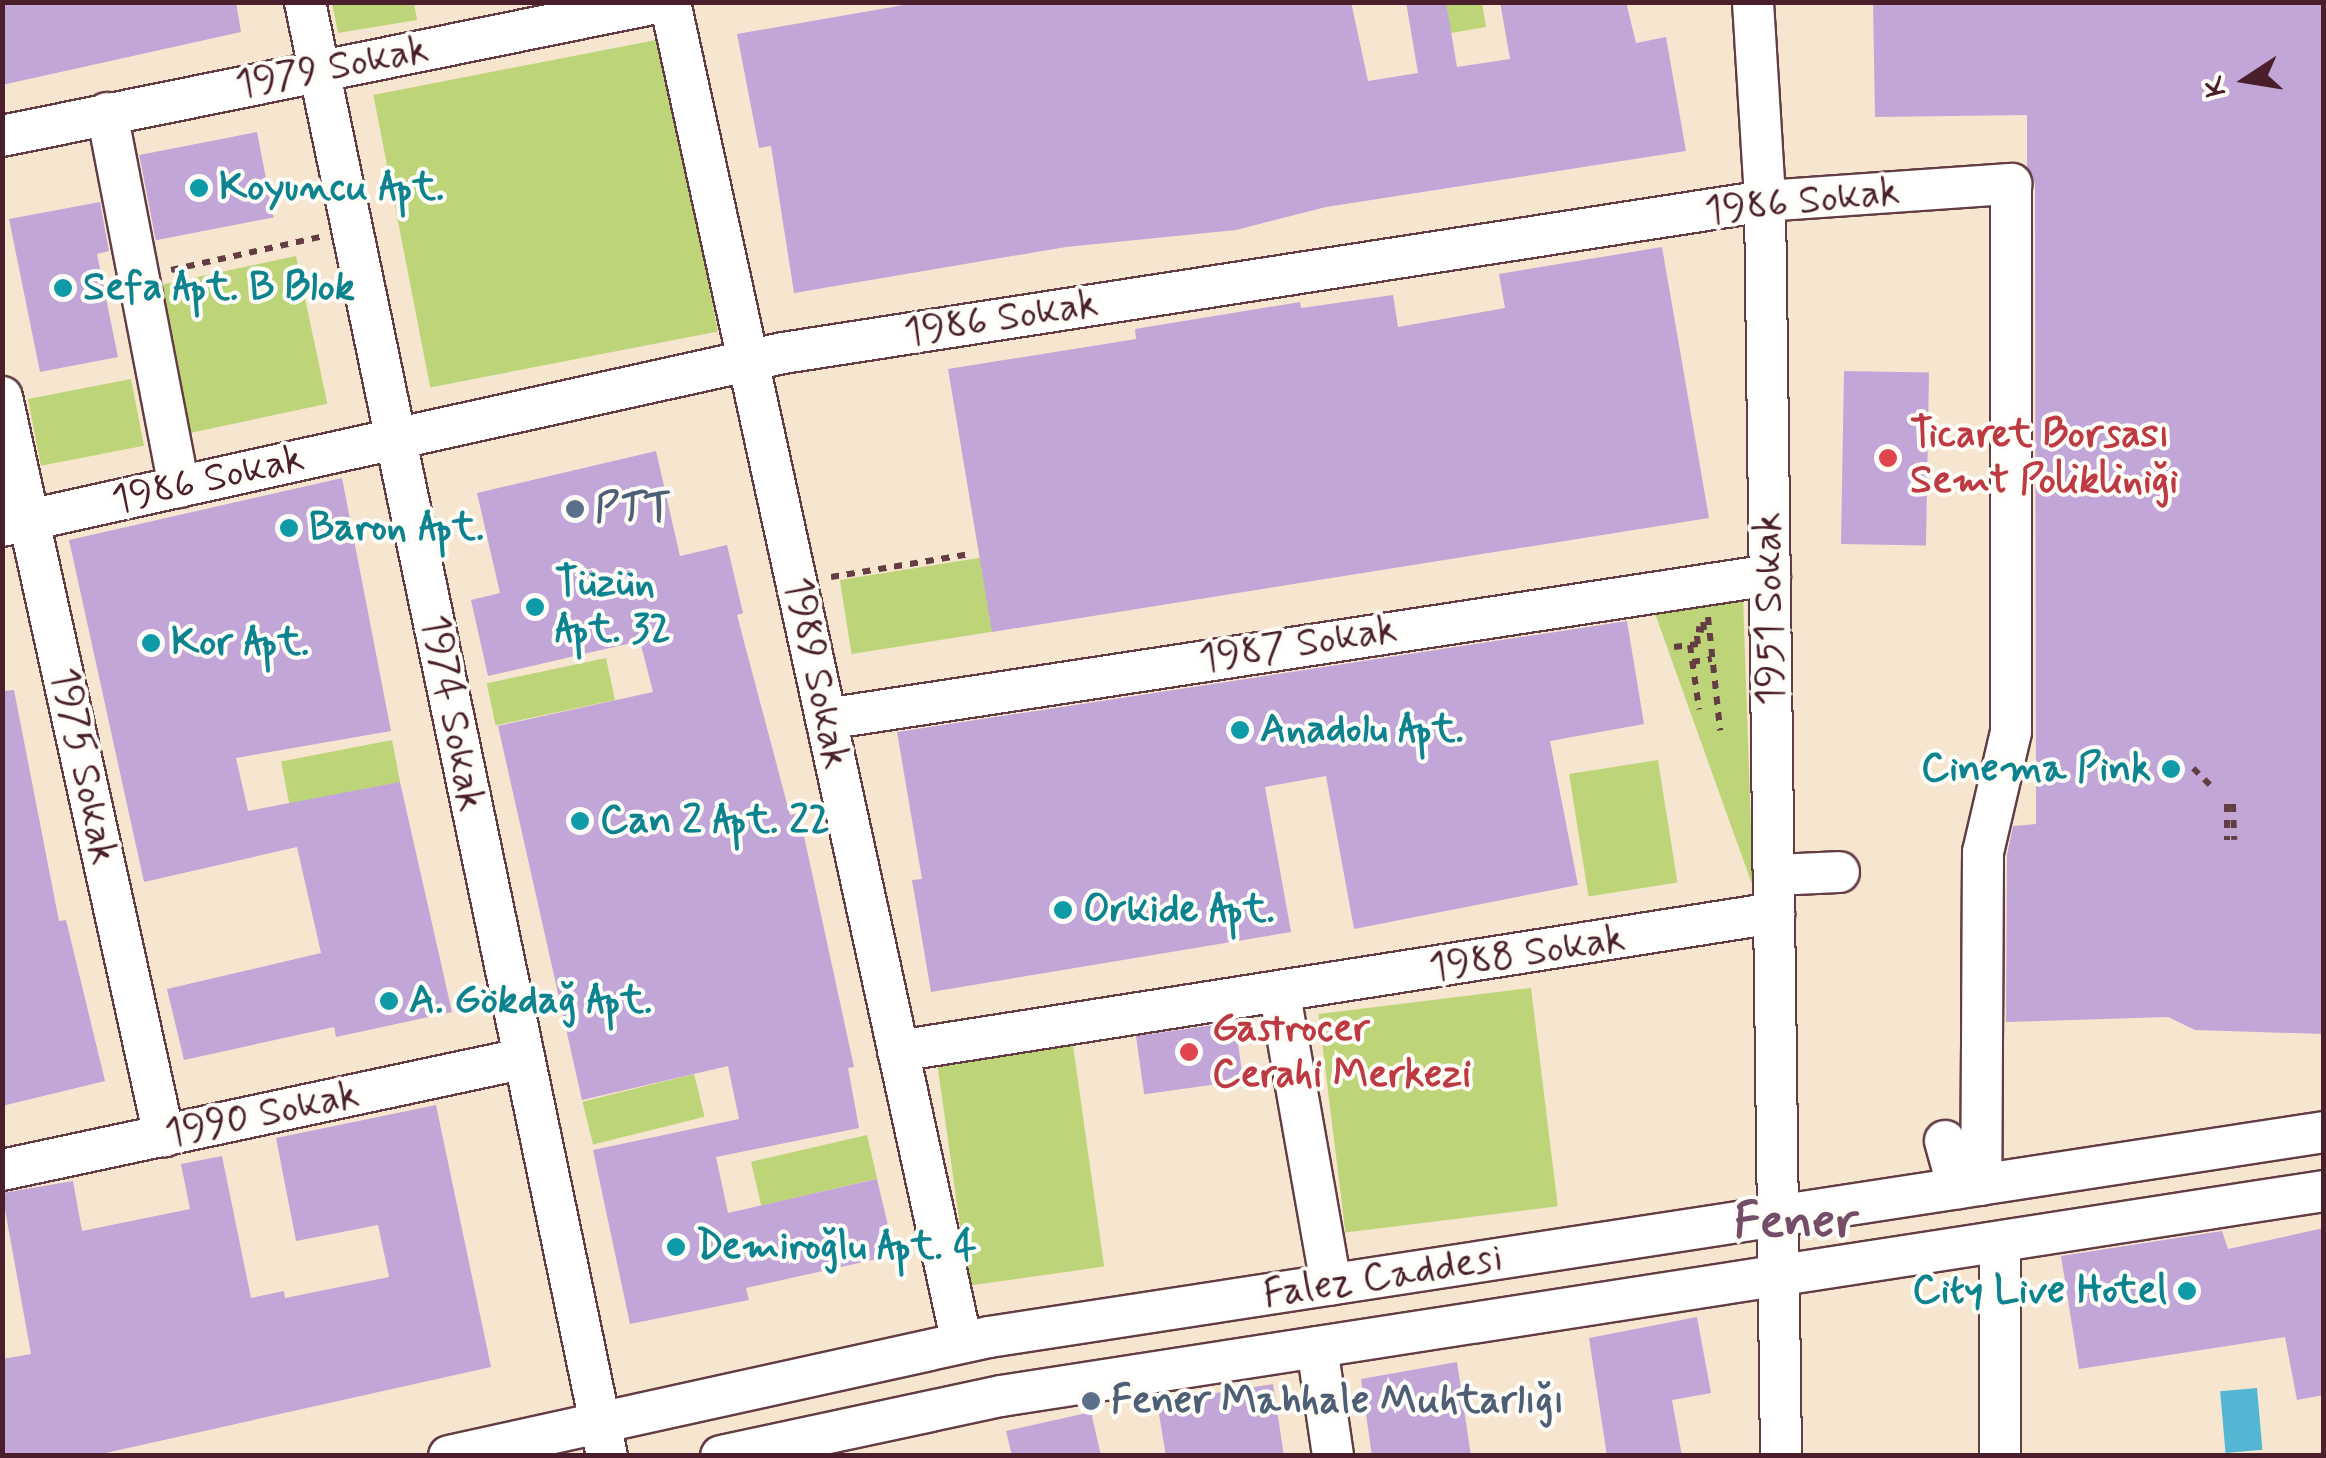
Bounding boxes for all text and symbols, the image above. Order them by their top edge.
street label: 1979 Sokak [231,26,433,110]
north arrow [2196,30,2296,130]
text: K [2196,73,2236,100]
place label: Koyuncu Apt. [219,164,444,212]
street label: 1986 Sokak [1702,168,1902,236]
marker: Koyuncu Apt. [188,177,210,199]
place label: Sefa Apt. B Blok [83,264,357,312]
marker: Sefa Apt. B Blok [52,277,74,299]
street label: 1986 Sokak [901,280,1101,358]
place label: Ticaret Borsası Semt Polikliniği [1910,411,2178,505]
street label: 1986 Sokak [107,435,309,525]
marker: Ticaret Borsası Semt Polikliniği [1875,445,1901,471]
place label: PTT [595,485,672,533]
marker: PTT [564,498,586,520]
place label: Baron Apt. [309,504,483,552]
street label: 1951 Sokak [1744,512,1796,706]
marker: Baron Apt. [278,517,300,539]
place label: Tüzün Apt. 32 [555,560,671,654]
street label: 1989 Sokak [772,573,860,773]
marker: Tüzün Apt. 32 [524,596,546,618]
street label: 1987 Sokak [1196,606,1400,684]
street label: 1974 Sokak [409,611,495,815]
place label: Kor Apt. [171,619,309,667]
marker: Kor Apt. [140,632,162,654]
street label: 1975 Sokak [39,663,127,869]
place label: Anadolu Apt. [1260,706,1464,754]
marker: Anadolu Apt. [1229,719,1251,741]
place label: Cinema Pink [1921,745,2151,793]
marker: Cinema Pink [2160,758,2182,780]
place label: Can 2 Apt. 22 [600,797,830,845]
marker: Can 2 Apt. 22 [569,810,591,832]
place label: Orkide Apt. [1083,886,1275,934]
marker: Orkide Apt. [1052,899,1074,921]
street label: 1988 Sokak [1426,915,1628,993]
place label: A. Gökdağ Apt. [409,977,652,1025]
marker: A. Gökdağ Apt. [378,990,400,1012]
place label: Gastrocer Cerahi Merkezi [1212,1005,1471,1099]
marker: Gastrocer Cerahi Merkezi [1176,1039,1202,1065]
street label: 1990 Sokak [161,1071,363,1159]
district label: Fener [1734,1193,1858,1253]
place label: Demiroğlu Apt. 4 [696,1223,977,1271]
street label: Falez Caddesi [1263,1235,1503,1319]
marker: Demiroğlu Apt. 4 [665,1236,687,1258]
place label: City Live Hotel [1922,1267,2167,1315]
marker: City Live Hotel [2176,1280,2198,1302]
place label: Fener Mahhale Muhtarlığı [1111,1377,1552,1425]
marker: Fener Mahhale Muhtarlığı [1080,1390,1102,1412]

